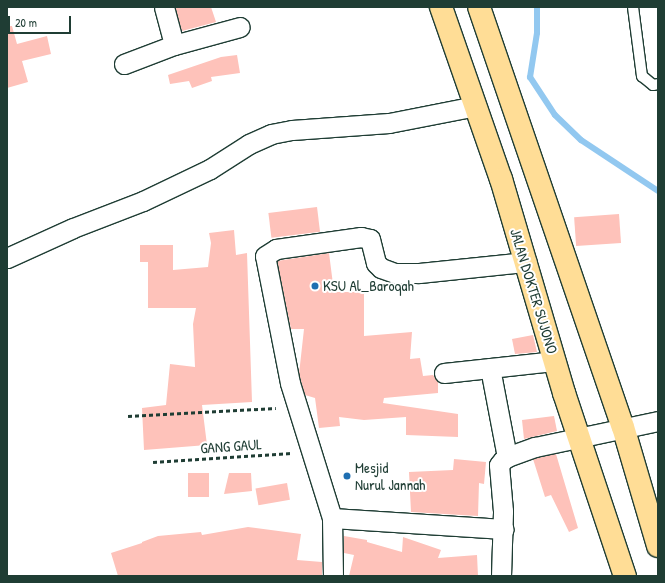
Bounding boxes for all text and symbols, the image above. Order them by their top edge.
scale bar [10,8,73,34]
text: 20 m [15,14,37,31]
street label: JALAN DOKTER SUJONO [506,226,562,356]
place label: KSU Al_Baroqah [323,277,414,295]
marker: KSU Al_Baroqah [310,281,320,291]
street label: GANG GAUL [200,435,262,457]
place label: Mesjid Nurul Jannah [355,458,425,493]
marker: Mesjid Nurul Jannah [342,471,352,481]

